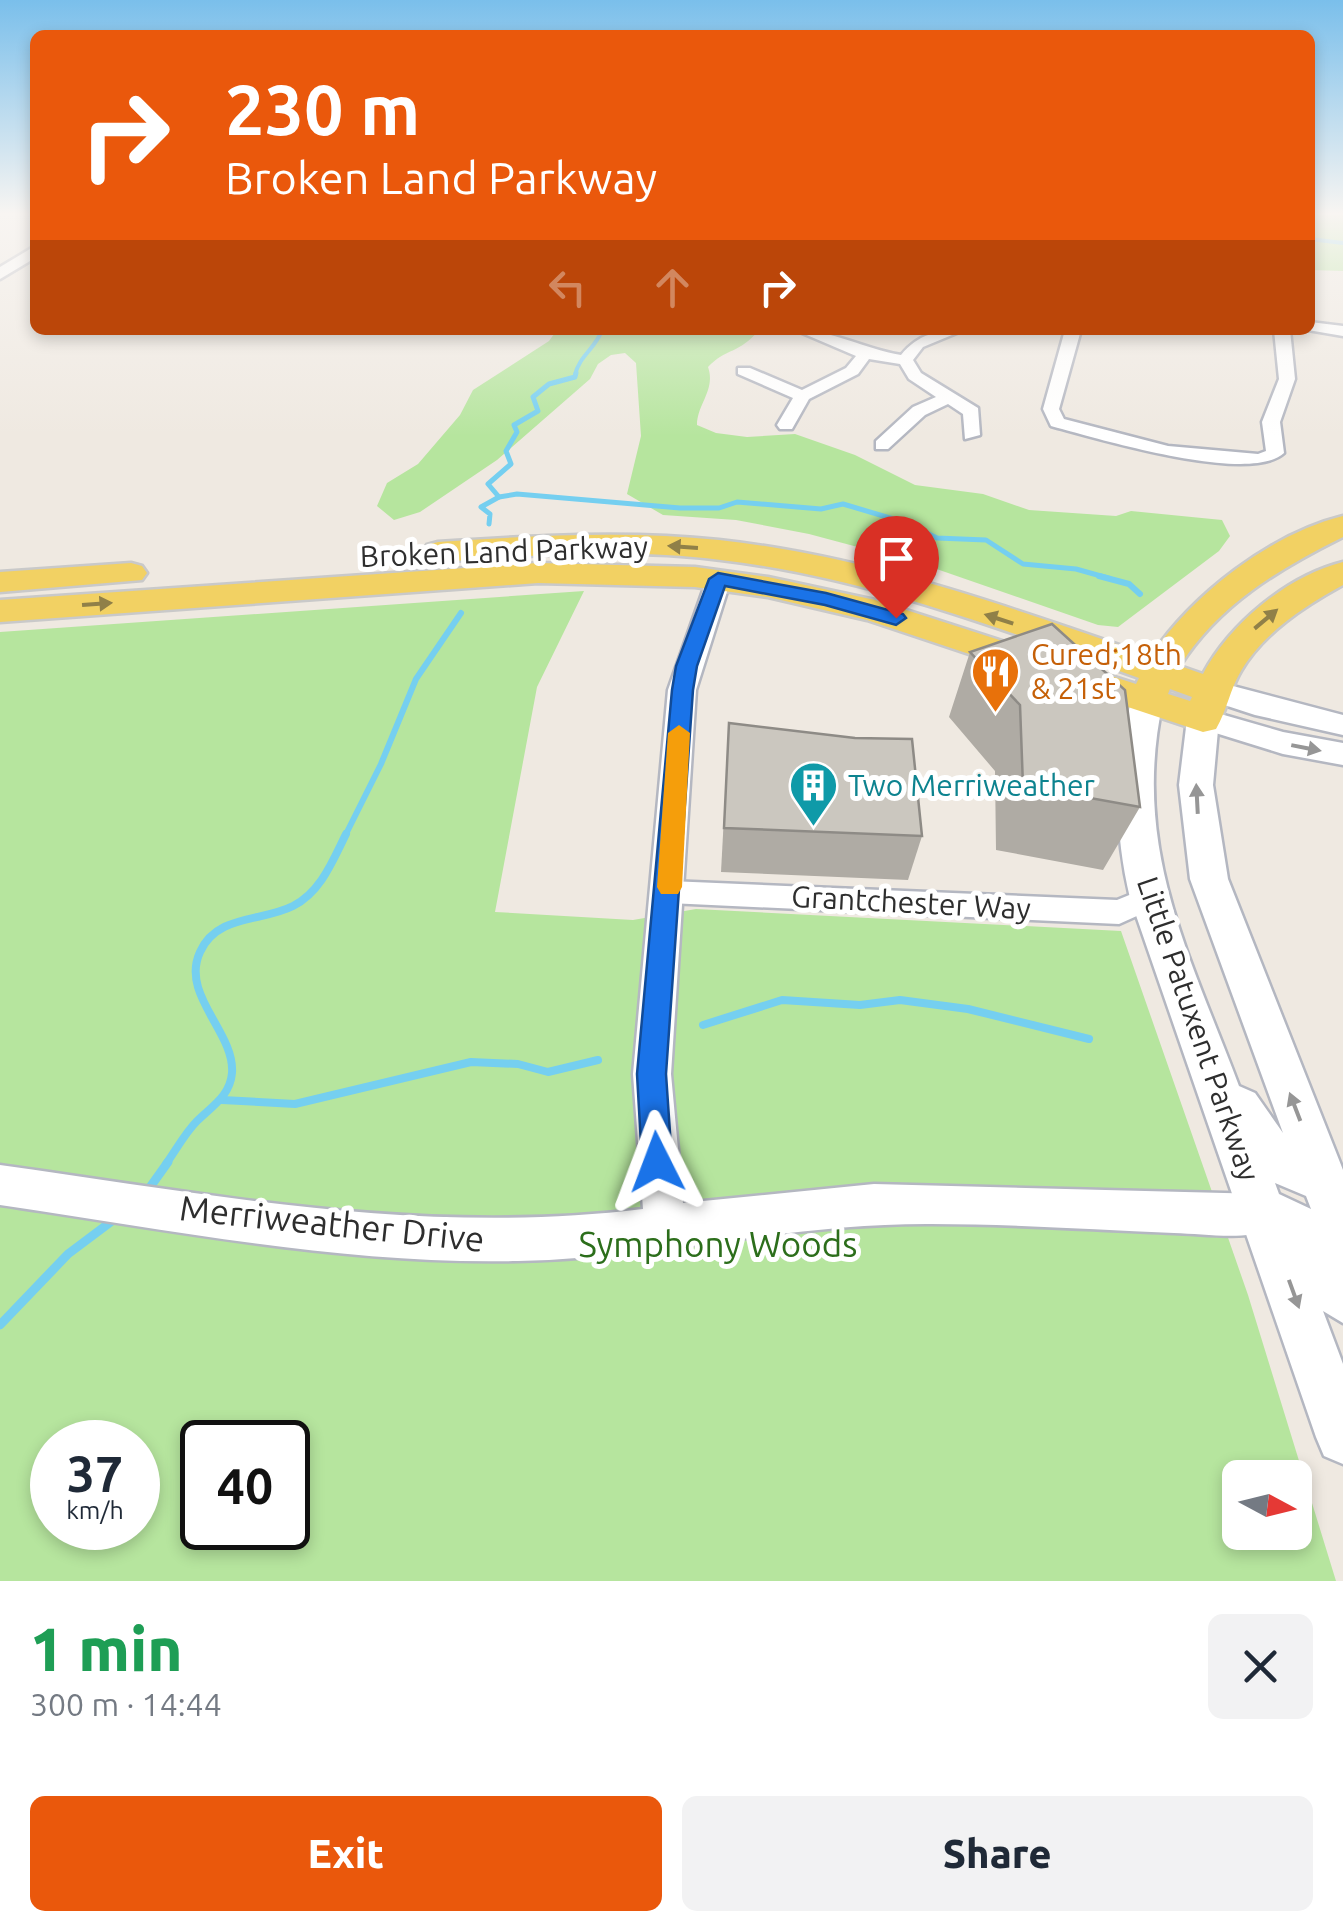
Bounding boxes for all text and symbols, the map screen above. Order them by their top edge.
icon: right [60,70,190,200]
text: 230 m [225,70,420,148]
text: Broken Land Parkway [225,152,657,203]
icon: left [540,260,595,315]
icon: ahead [645,260,700,315]
icon: right [750,260,805,315]
pin [854,516,939,619]
street label: Broken Land Parkway [359,529,649,573]
icon: arrive [869,531,924,586]
one-way arrow [667,539,699,555]
one-way arrow [82,595,114,611]
one-way arrow [1253,609,1278,630]
one-way arrow [984,610,1014,625]
place label: Cured;18th & 21st [1031,637,1182,705]
restaurant icon: Cured;18th & 21st [970,646,1022,714]
one-way arrow [1291,740,1322,756]
building icon: Two Merriweather [787,760,839,828]
place label: Two Merriweather [848,768,1096,802]
one-way arrow [1189,783,1205,815]
street label: Little Patuxent Parkway [1131,872,1267,1185]
street label: Grantchester Way [790,879,1032,925]
one-way arrow [1287,1092,1303,1122]
position arrow [605,1110,709,1214]
street label: Merriweather Drive [178,1187,486,1259]
park label: Symphony Woods [579,1224,857,1264]
one-way arrow [1287,1280,1302,1310]
speed limit sign: 40 [180,1420,310,1550]
text: 37 [67,1445,123,1501]
north arrow [1222,1460,1312,1550]
map controls [1222,1460,1312,1550]
text: km/h [66,1496,124,1524]
button: close [1208,1614,1313,1719]
text: 1 min [30,1615,183,1682]
text: 300 m · 14:44 [30,1686,222,1722]
button: Exit [30,1796,662,1911]
button: Share [682,1796,1313,1911]

